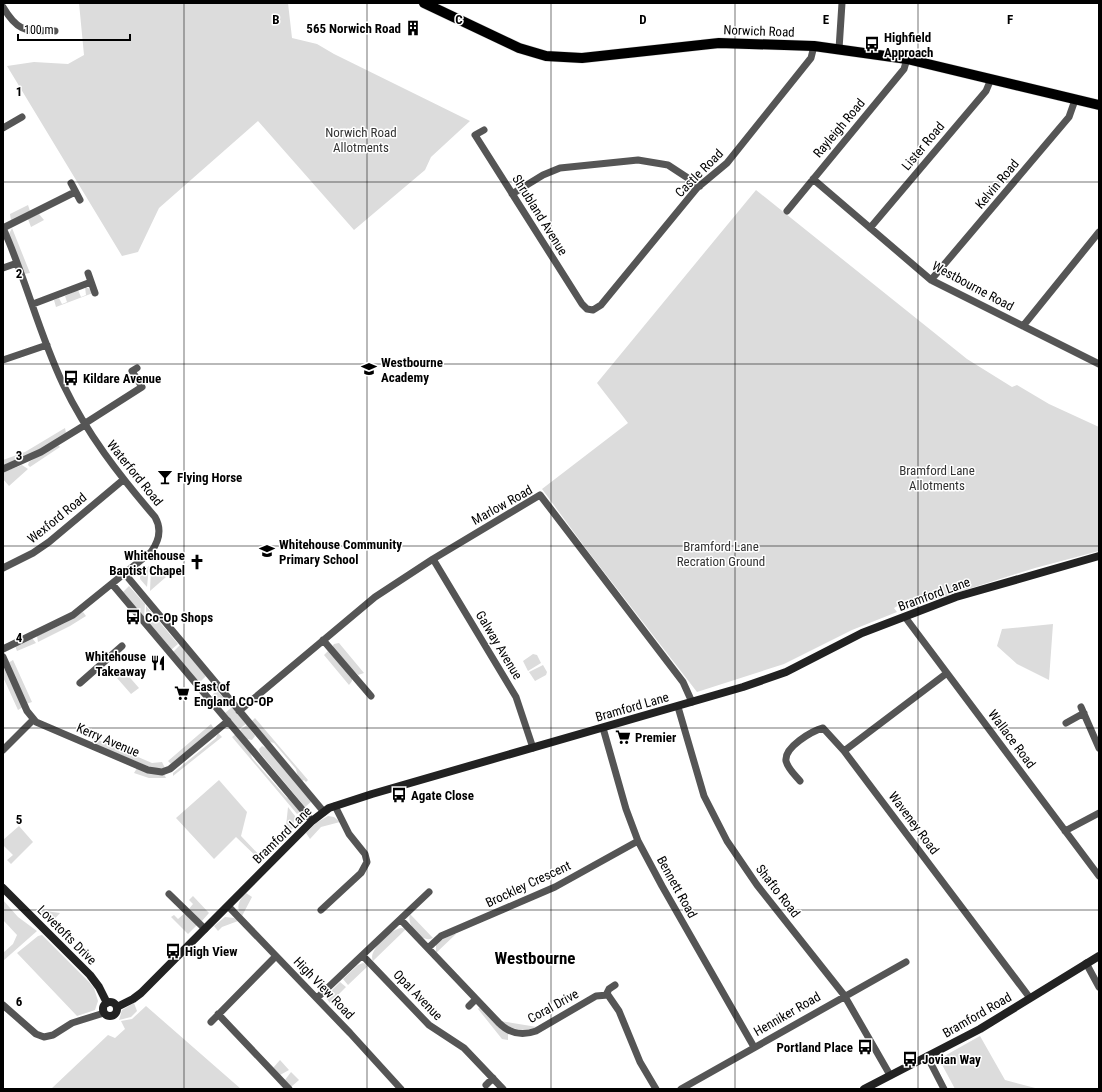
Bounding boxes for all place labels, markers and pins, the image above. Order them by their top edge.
building icon: 565 Norwich Road [404,19,422,37]
place label: 565 Norwich Road [306,21,401,36]
place label: Highfield Approach [884,30,933,60]
bus stop icon: Highfield Approach [863,35,881,53]
place label: Westbourne Academy [381,355,443,385]
school or university icon: Westbourne Academy [360,360,378,378]
bus stop icon: Kildare Avenue [62,369,80,387]
place label: Kildare Avenue [83,371,161,386]
bar icon: Flying Horse [156,468,174,486]
place label: Flying Horse [177,470,242,485]
place label: Whitehouse Community Primary School [279,537,402,567]
school or university icon: Whitehouse Community Primary School [258,542,276,560]
place label: Whitehouse Baptist Chapel [109,548,185,578]
church icon: Whitehouse Baptist Chapel [188,553,206,571]
bus stop icon: Co-Op Shops [124,608,142,626]
place label: Co-Op Shops [145,610,213,625]
place label: Whitehouse Takeaway [85,649,146,679]
restaurant icon: Whitehouse Takeaway [149,654,167,672]
place label: East of England CO-OP [194,679,274,709]
supermarket icon: East of England CO-OP [173,684,191,702]
supermarket icon: Premier [614,728,632,746]
place label: Premier [635,730,677,745]
bus stop icon: Agate Close [390,786,408,804]
place label: Agate Close [411,788,474,803]
bus stop icon: High View [164,942,182,960]
place label: High View [185,944,237,959]
bus stop icon: Portland Place [856,1038,874,1056]
place label: Portland Place [776,1040,853,1055]
bus stop icon: Jovian Way [901,1050,919,1068]
place label: Jovian Way [922,1052,981,1067]

